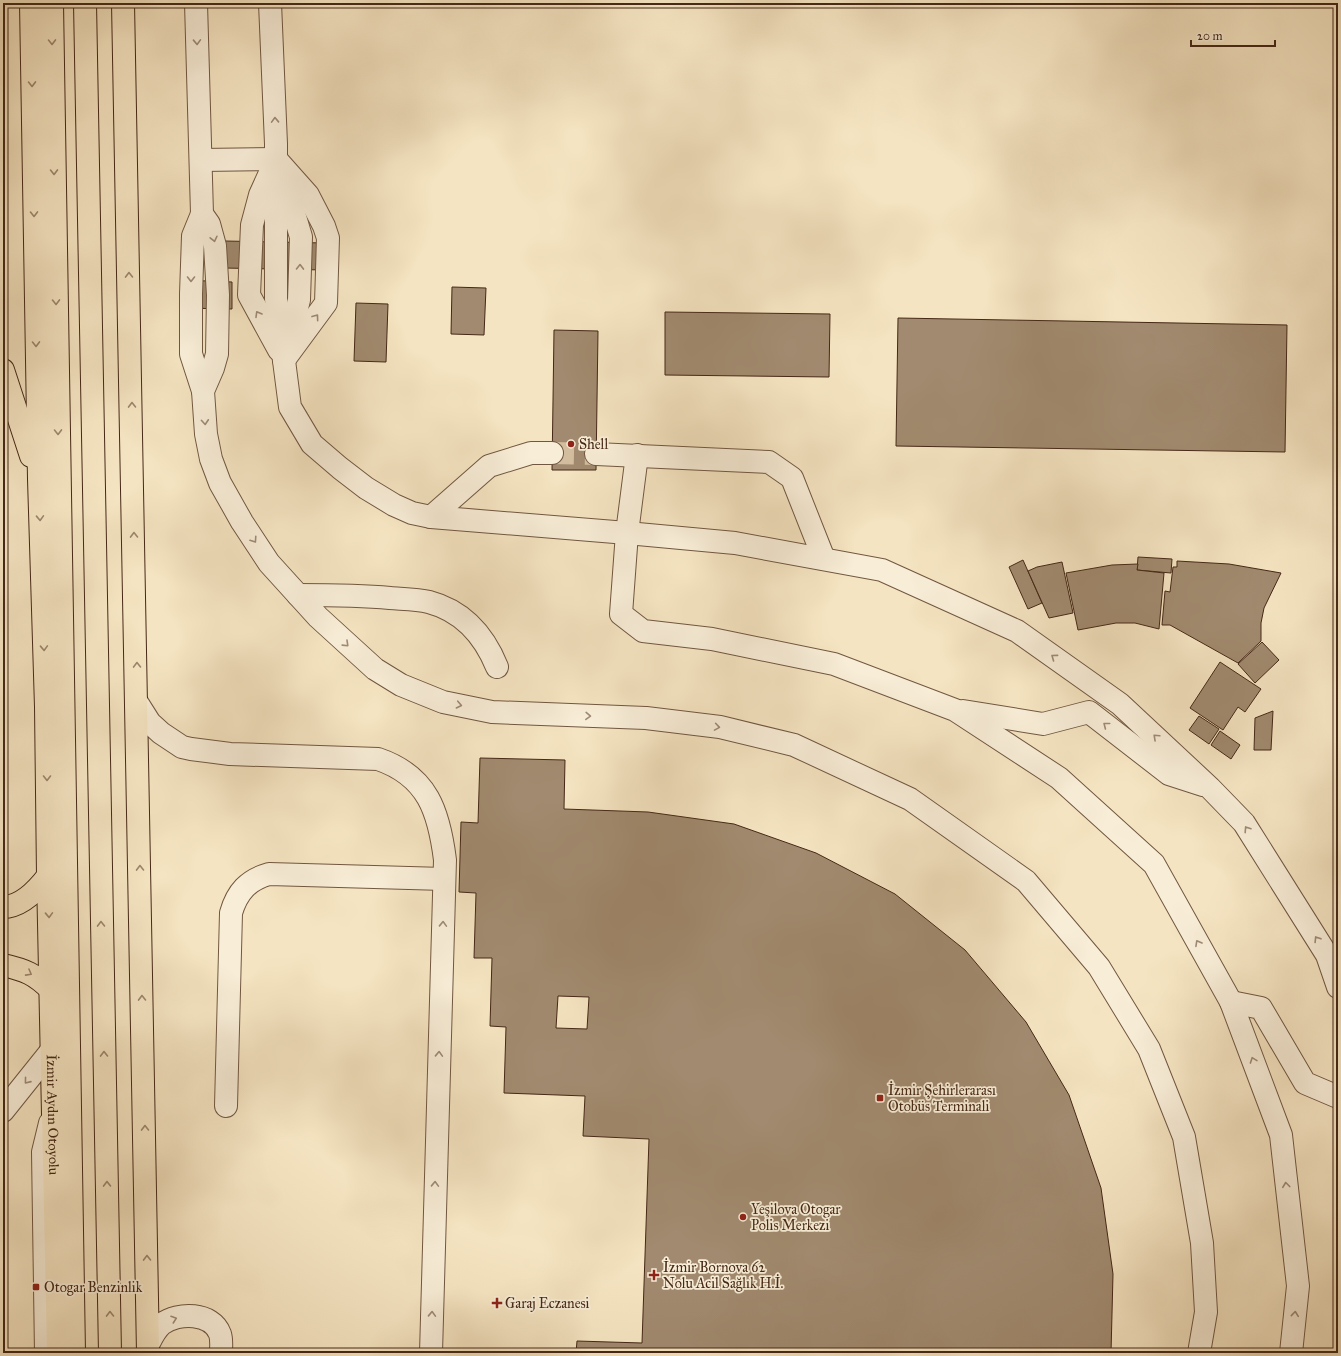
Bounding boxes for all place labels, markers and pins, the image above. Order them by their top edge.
place label: Shell [579,436,608,453]
marker: Shell [566,439,576,449]
place label: İzmir Şehirlerarası Otobüs Terminali [888,1081,996,1115]
marker: İzmir Şehirlerarası Otobüs Terminali [875,1093,885,1103]
place label: Yeşilova Otogar Polis Merkezi [751,1201,841,1234]
marker: Yeşilova Otogar Polis Merkezi [738,1212,748,1222]
place label: İzmir Bornova 62 Nolu Acil Sağlık H.İ. [663,1258,784,1292]
marker: İzmir Bornova 62 Nolu Acil Sağlık H.İ. [648,1269,660,1281]
place label: Otogar Benzinlik [44,1279,143,1296]
marker: Otogar Benzinlik [31,1282,41,1292]
place label: Garaj Eczanesi [505,1295,590,1312]
marker: Garaj Eczanesi [492,1298,502,1308]

